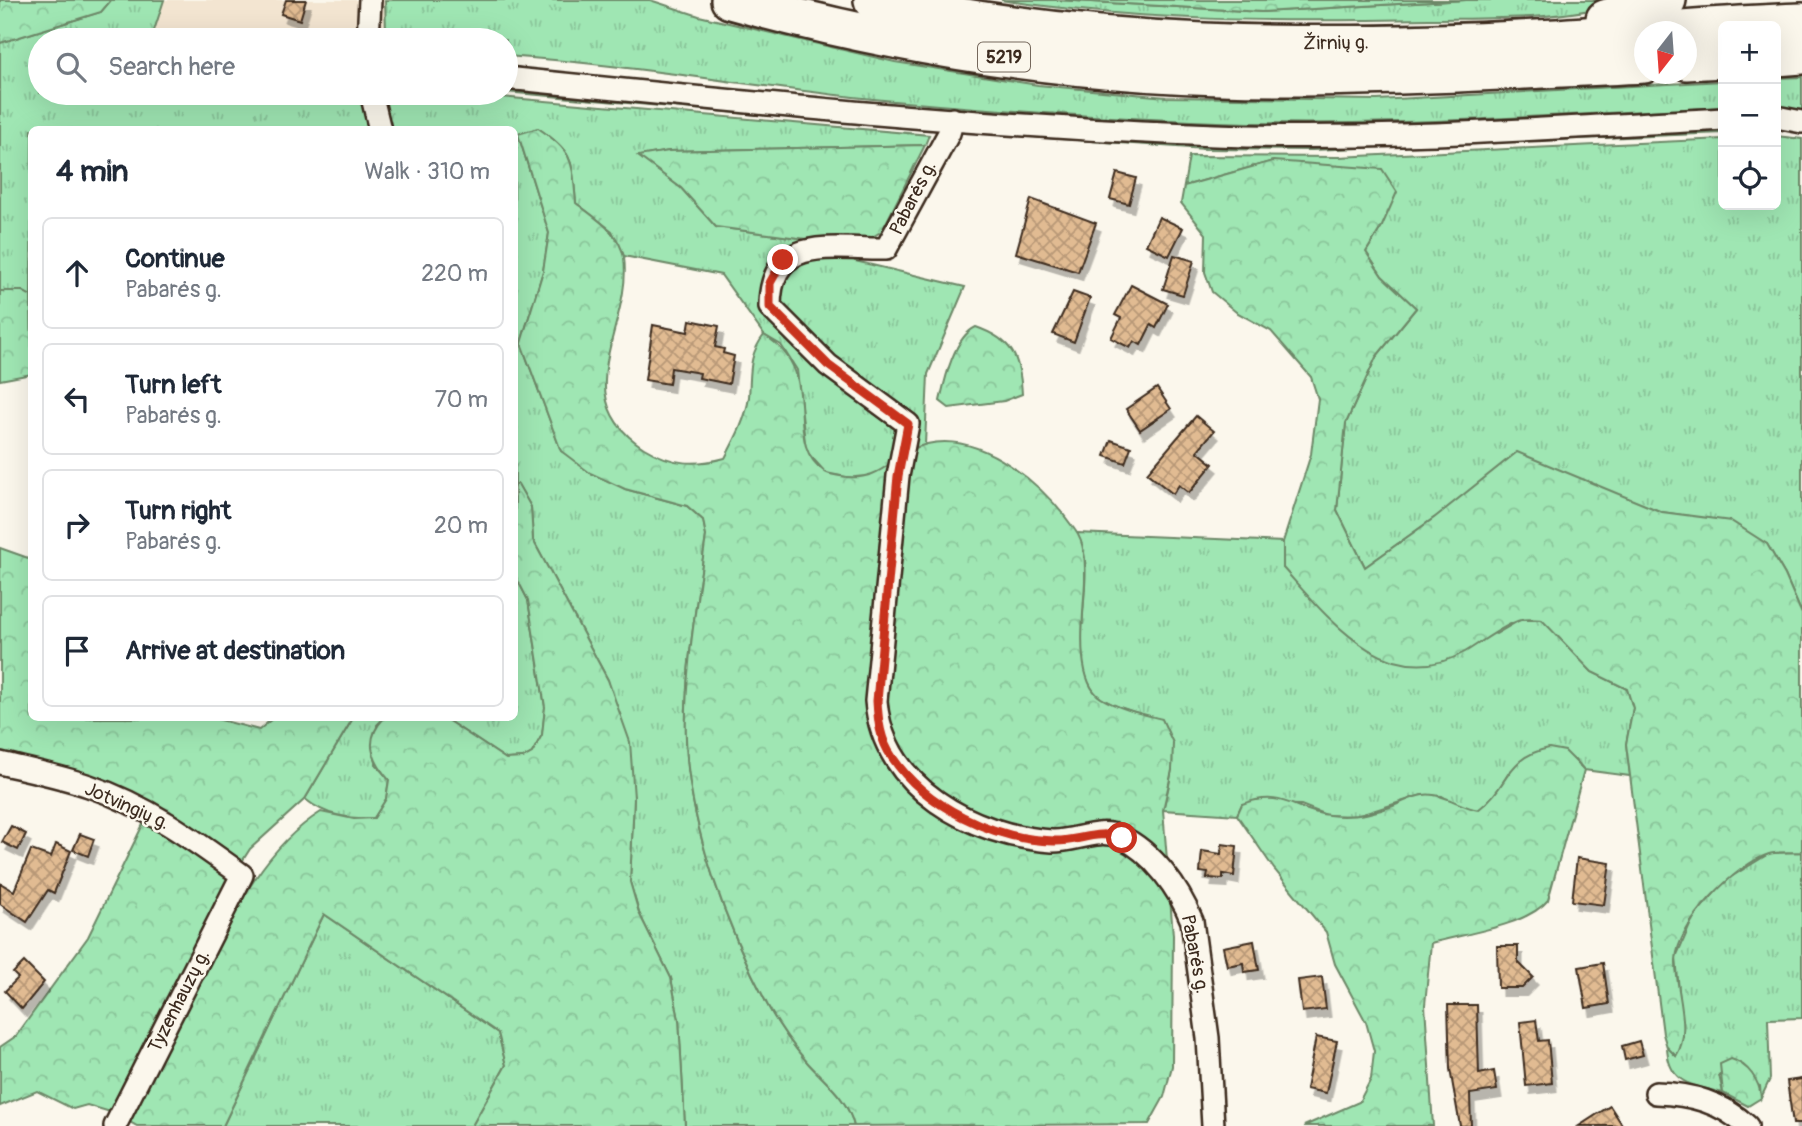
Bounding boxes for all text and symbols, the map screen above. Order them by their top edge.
north arrow [1634,21,1697,84]
map controls [1718,21,1781,210]
button: + [1718,21,1781,84]
search box [28,28,518,105]
street label: Žirnių g. [1303,30,1369,56]
road number: 5219 [978,42,1030,72]
icon: search [52,48,90,86]
text: Search here [108,51,235,83]
button: − [1718,84,1781,147]
button: locate [1718,147,1781,210]
text: 4 min [56,153,129,190]
text: Walk · 310 m [364,157,490,186]
street label: Pabarės g. [884,157,942,239]
text: Continue [125,243,225,275]
route end [767,244,798,275]
icon: ahead [58,254,96,292]
text: 220 m [421,259,488,288]
text: Pabarės g. [125,275,222,304]
text: Turn left [125,369,221,401]
icon: left [58,380,96,418]
text: 70 m [435,385,488,414]
text: Pabarės g. [125,401,222,430]
text: Turn right [125,495,231,527]
icon: right [58,506,96,544]
text: 20 m [434,511,488,540]
text: Pabarės g. [125,527,222,556]
icon: arrive [58,632,96,670]
text: Arrive at destination [125,635,345,667]
street label: Jotvingių g. [81,777,173,835]
route start [1106,822,1137,853]
street label: Pabarės g. [1176,912,1214,996]
street label: Tyzenhauzų g. [143,946,215,1056]

